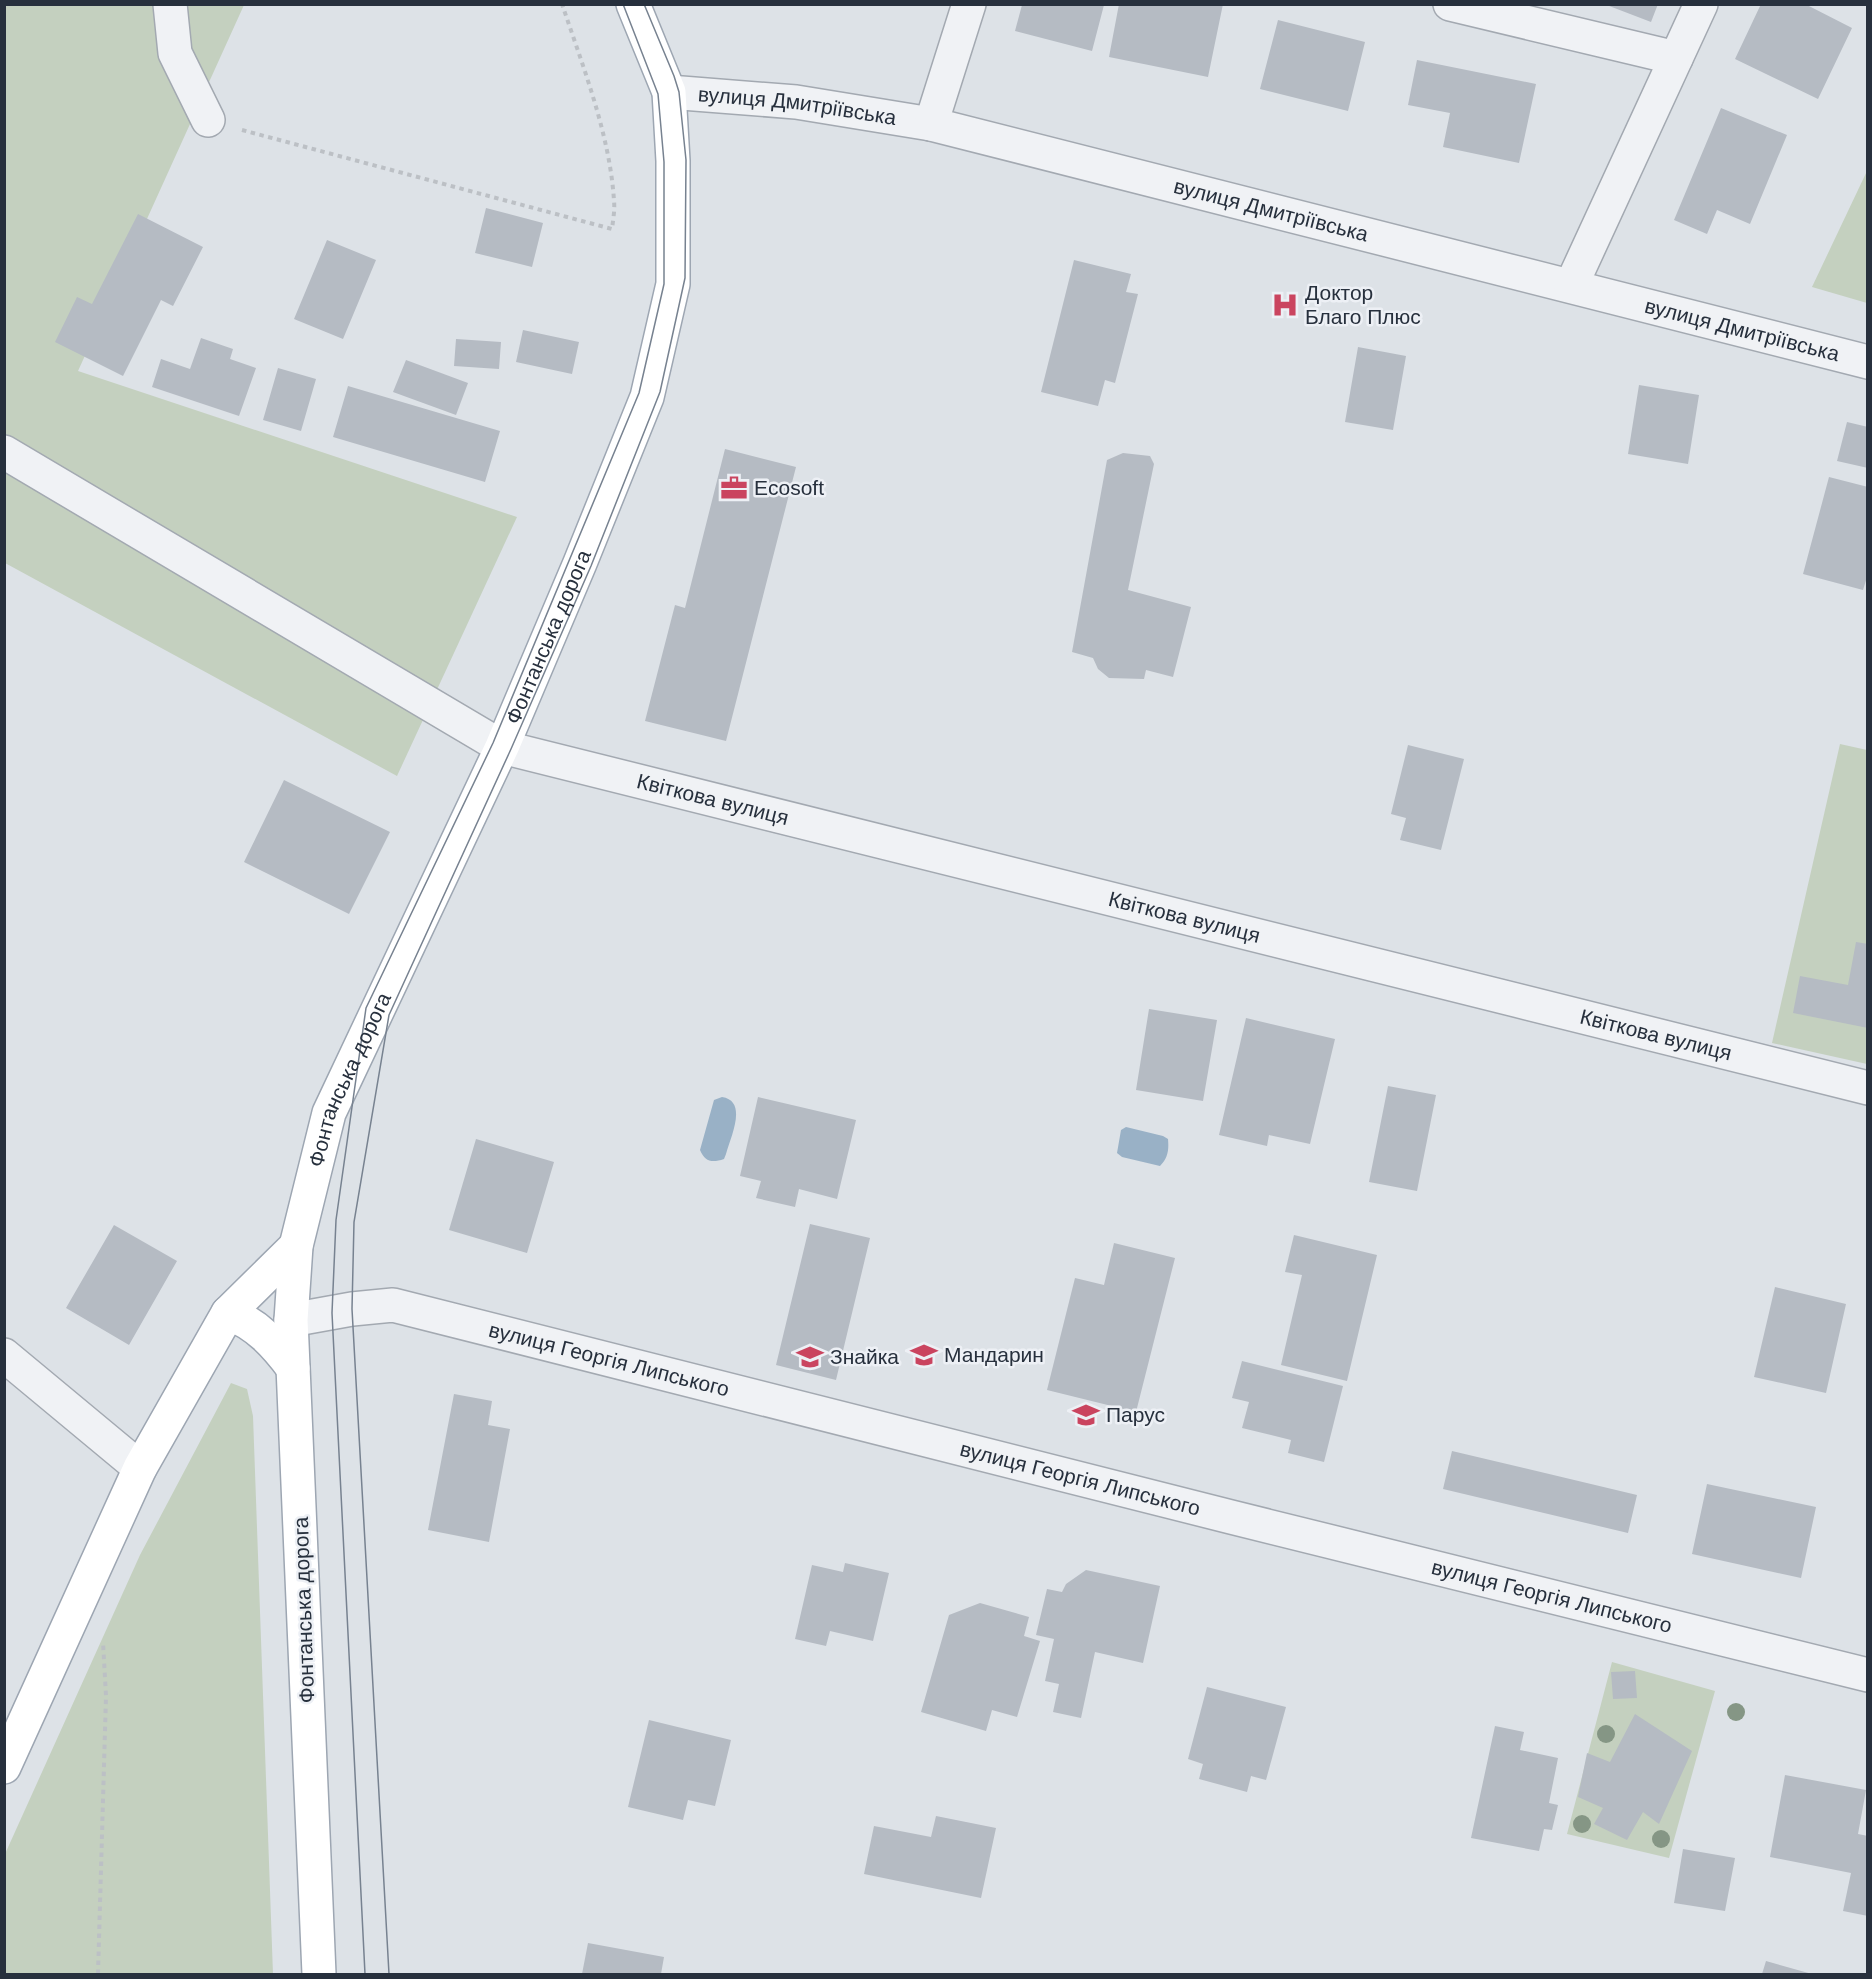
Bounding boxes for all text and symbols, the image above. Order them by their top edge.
street label: вулиця Дмитріївська [697,82,898,129]
street label: вулиця Дмитріївська [1171,174,1371,246]
place label: Доктор Благо Плюс [1305,281,1421,328]
hospital icon: Доктор Благо Плюс [1270,290,1300,320]
street label: вулиця Дмитріївська [1642,294,1842,365]
office icon: Ecosoft [719,473,749,503]
place label: Ecosoft [754,476,824,499]
street label: Фонтанська дорога [501,546,595,727]
street label: Квіткова вулиця [635,769,791,829]
street label: Квіткова вулиця [1106,887,1263,947]
street label: Фонтанська дорога [304,989,395,1169]
street label: Квіткова вулиця [1578,1005,1734,1065]
street label: вулиця Георгія Липського [487,1318,732,1401]
school or university icon: Мандарин [909,1340,939,1370]
school or university icon: Знайка [795,1342,825,1372]
place label: Мандарин [944,1343,1044,1366]
place label: Знайка [830,1345,899,1368]
school or university icon: Парус [1071,1400,1101,1430]
place label: Парус [1106,1403,1165,1426]
street label: вулиця Георгія Липського [958,1437,1203,1520]
street label: Фонтанська дорога [289,1516,318,1704]
street label: вулиця Георгія Липського [1429,1555,1674,1637]

